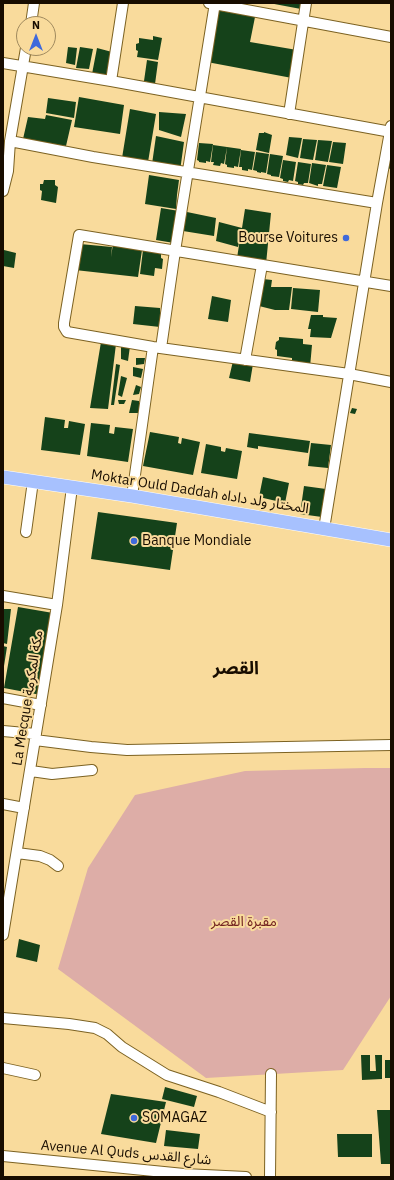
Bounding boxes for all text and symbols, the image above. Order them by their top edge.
north arrow [16,16,56,56]
text: N [32,18,40,32]
place label: Bourse Voitures [238,230,338,246]
marker: Bourse Voitures [341,233,351,243]
street label: Moktar Ould Daddah المختار ولد داداه [90,466,310,518]
place label: Banque Mondiale [142,533,251,549]
marker: Banque Mondiale [129,536,139,546]
street label: La Mecque مكة المكرمة [9,629,47,767]
district label: القصر [213,658,259,680]
park label: مقبرة القصر [211,914,277,930]
place label: SOMAGAZ [142,1110,207,1126]
marker: SOMAGAZ [129,1113,139,1123]
street label: Avenue Al Quds شارع القدس [40,1137,212,1169]

